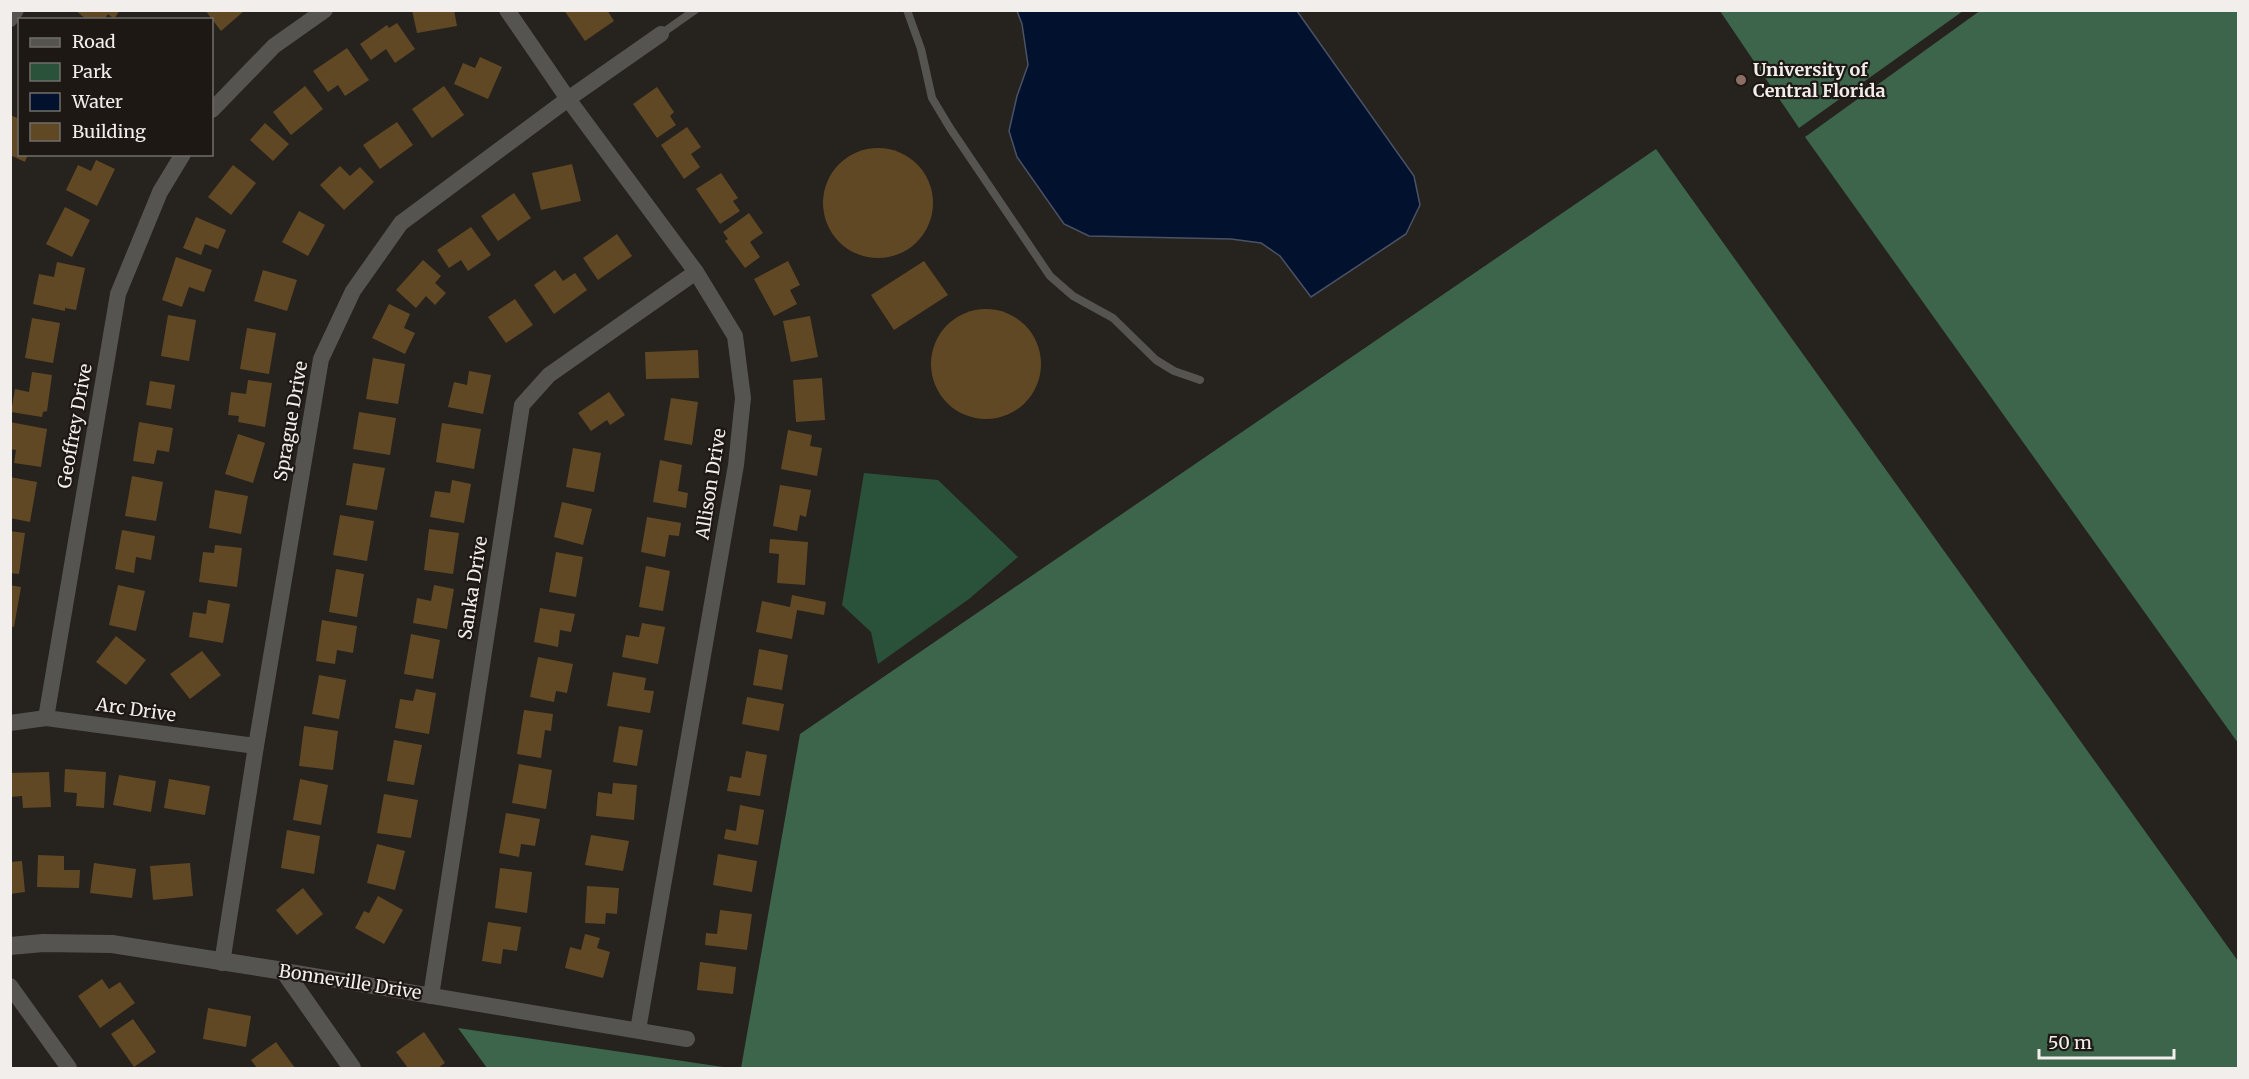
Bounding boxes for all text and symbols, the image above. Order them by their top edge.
legend [18,18,213,156]
text: Road [72,30,116,53]
place label: University of Central Florida [1753,58,1886,102]
text: Park [72,60,113,83]
marker: University of Central Florida [1734,73,1748,87]
text: Water [71,90,123,113]
text: Building [72,120,146,143]
street label: Sprague Drive [269,359,312,483]
street label: Geoffrey Drive [52,362,97,490]
street label: Allison Drive [690,427,731,542]
street label: Sanka Drive [453,534,492,641]
street label: Arc Drive [94,692,177,726]
street label: Bonneville Drive [277,959,423,1004]
scale bar [2039,1022,2174,1060]
text: 50 m [2048,1031,2092,1054]

